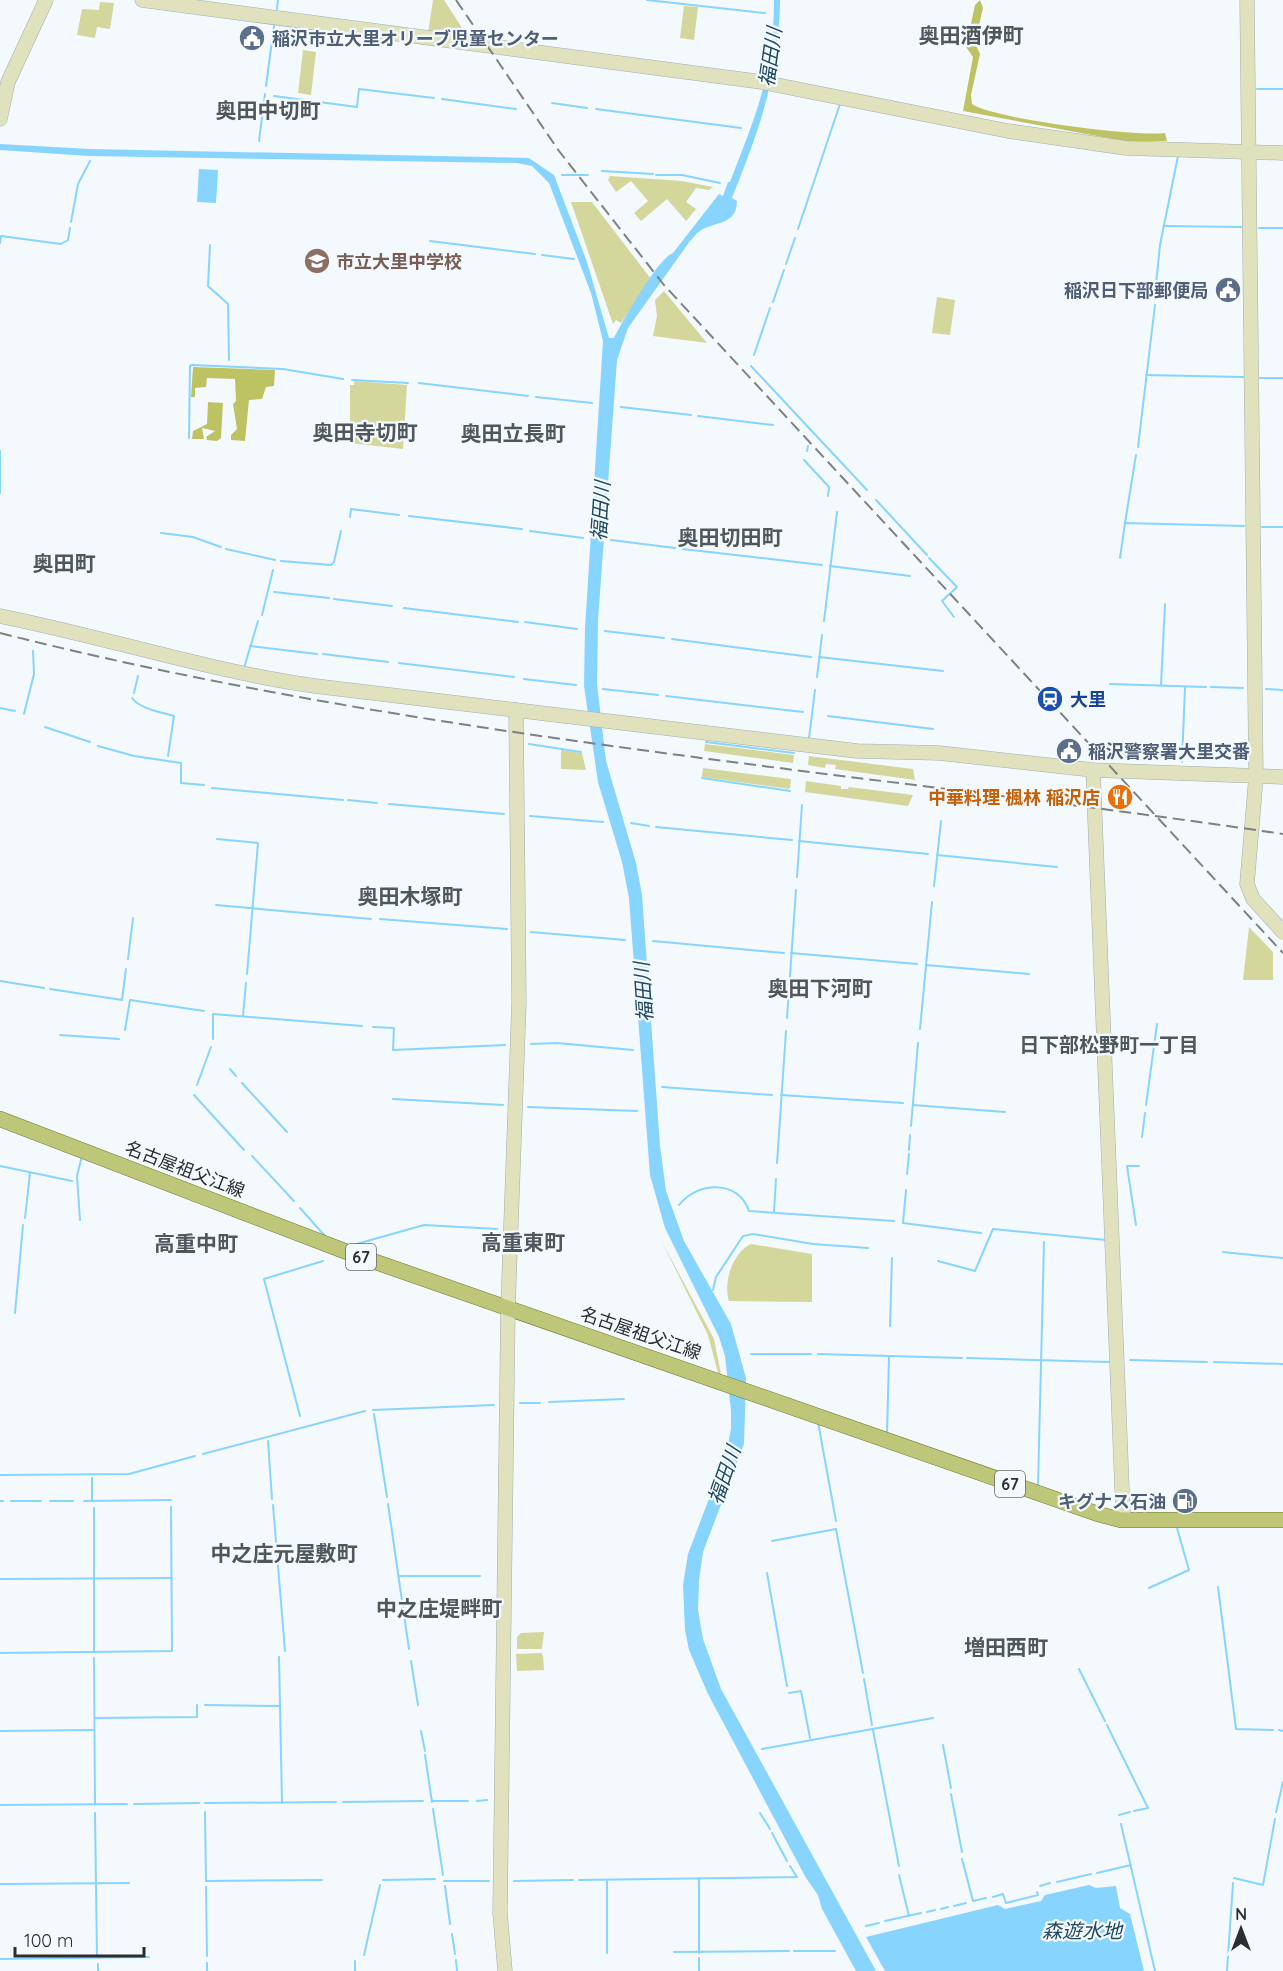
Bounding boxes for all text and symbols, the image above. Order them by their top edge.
district label: 奥田酒伊町 [919,22,1024,48]
public building icon: 稲沢市立大里オリーブ児童センター [237,23,267,53]
water label: 福田川 [753,24,787,88]
place label: 稲沢市立大里オリーブ児童センター [272,27,559,50]
district label: 奥田中切町 [216,97,321,123]
school or university icon: 市立大里中学校 [302,246,332,276]
place label: 市立大里中学校 [336,250,462,273]
public building icon: 稲沢日下部郵便局 [1213,275,1243,305]
place label: 稲沢日下部郵便局 [1064,279,1208,302]
district label: 奥田寺切町 [313,419,418,445]
district label: 奥田立長町 [461,420,566,446]
water label: 福田川 [585,478,615,542]
district label: 奥田切田町 [678,524,783,550]
district label: 奥田町 [33,550,96,576]
station icon: 大里 [1035,684,1065,714]
place label: 大里 [1070,688,1106,711]
public building icon: 稲沢警察署大里交番 [1054,736,1084,766]
place label: 稲沢警察署大里交番 [1088,740,1250,763]
restaurant icon: 中華料理 楓林 稲沢店 [1105,782,1135,812]
place label: 中華料理 楓林 稲沢店 [928,786,1100,809]
district label: 奥田木塚町 [358,883,463,909]
water label: 福田川 [628,959,658,1023]
district label: 奥田下河町 [768,975,873,1001]
district label: 日下部松野町一丁目 [1019,1032,1199,1057]
street label: 名古屋祖父江線 [122,1136,248,1202]
district label: 高重東町 [481,1229,565,1255]
district label: 高重中町 [154,1230,238,1256]
road number: 67 [346,1244,376,1270]
street label: 名古屋祖父江線 [578,1302,704,1364]
water label: 福田川 [702,1441,746,1507]
road number: 67 [995,1471,1025,1497]
fuel station icon: キグナス石油 [1170,1486,1200,1516]
place label: キグナス石油 [1058,1490,1166,1513]
district label: 中之庄元屋敷町 [211,1540,358,1566]
district label: 中之庄堤畔町 [376,1595,502,1621]
district label: 増田西町 [964,1634,1048,1660]
north arrow [1211,1899,1271,1959]
text: N [1235,1904,1247,1924]
water label: 森遊水地 [1042,1918,1124,1943]
scale bar [15,1920,144,1958]
text: 100 m [24,1929,73,1952]

